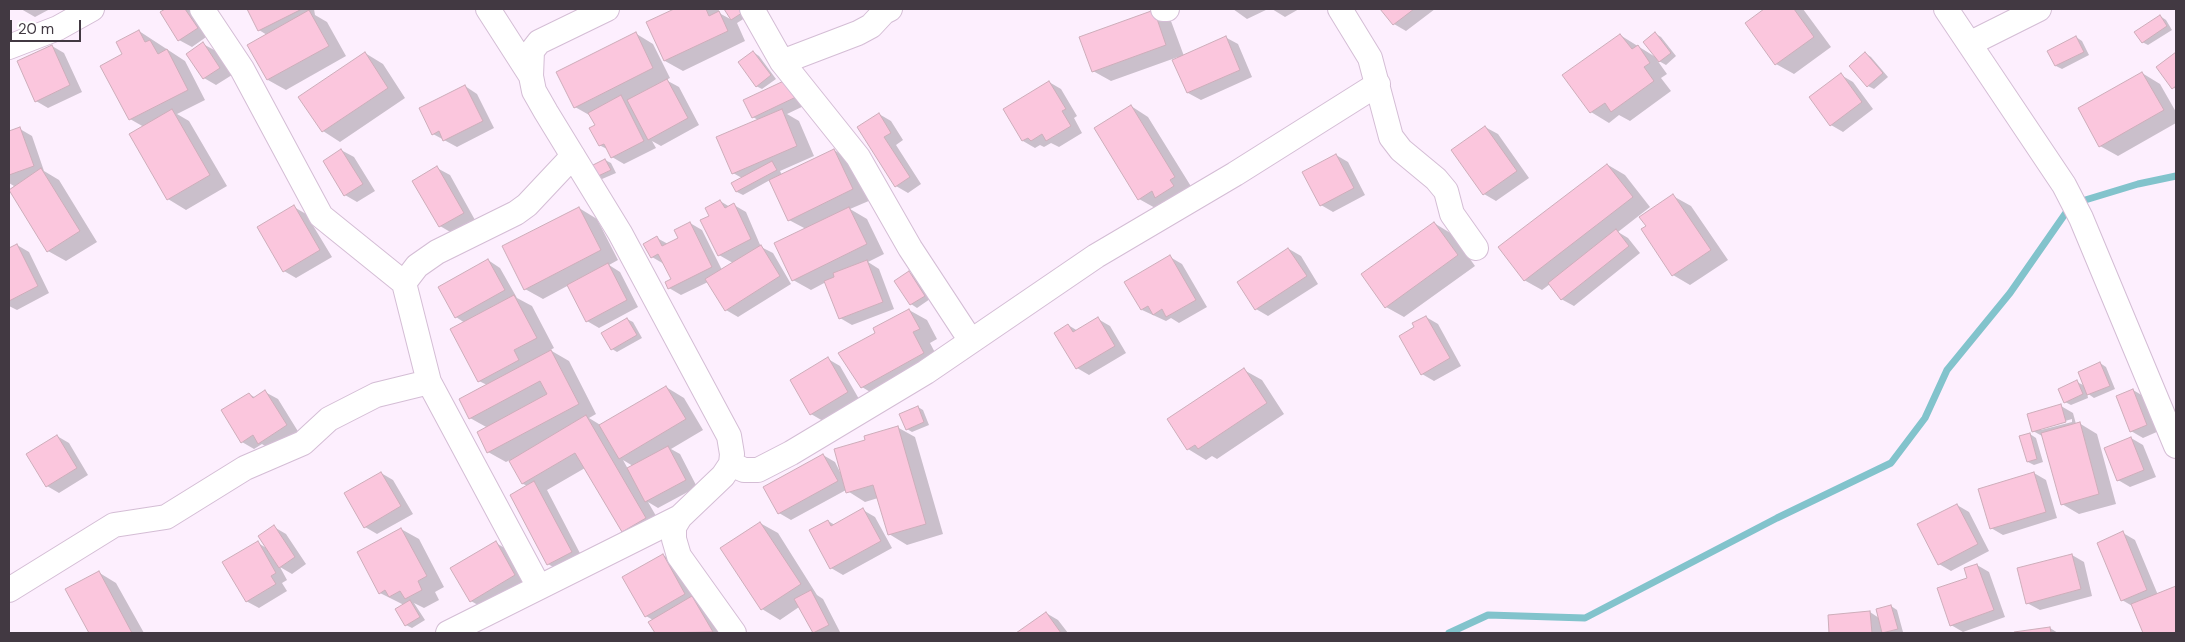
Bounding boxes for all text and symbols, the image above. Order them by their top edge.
scale bar [12,10,84,42]
text: 20 m [18,19,54,39]

